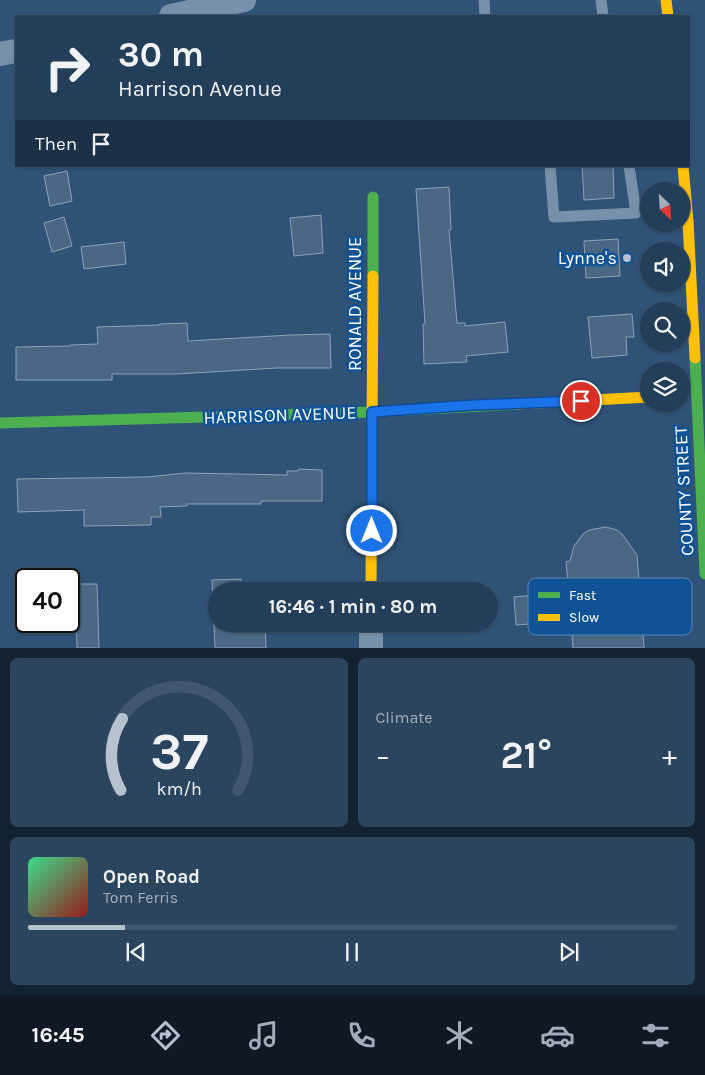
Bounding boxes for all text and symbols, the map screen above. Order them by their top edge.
text: 30 m [118,34,204,75]
icon: right [35,35,100,100]
text: Harrison Avenue [118,76,282,102]
icon: arrive [87,130,115,158]
text: Then [35,133,77,155]
north arrow [640,182,690,232]
map controls [640,182,690,412]
street label: RONALD AVENUE [344,237,366,371]
button: sound [640,242,690,292]
place label: Lynne's [558,247,617,269]
marker: Lynne's [621,252,633,264]
button: search [640,302,690,352]
button: layers [640,362,690,412]
pin [560,380,602,422]
icon: arrive [567,387,595,415]
street label: HARRISON AVENUE [203,401,357,429]
street label: COUNTY STREET [670,425,698,557]
position arrow [345,504,397,556]
speed limit sign: 40 [15,568,80,633]
legend [528,578,692,635]
text: Fast [569,587,596,604]
text: 16:46 · 1 min · 80 m [269,596,437,618]
text: Slow [569,609,599,626]
text: Climate [376,708,433,727]
text: 37 [150,721,208,782]
text: 21° [501,733,552,778]
text: − [376,739,390,772]
text: + [662,739,677,772]
text: km/h [156,779,201,800]
text: Open Road [103,866,200,888]
text: Tom Ferris [103,888,178,907]
icon: previous [122,938,150,966]
icon: pause [338,938,366,966]
icon: next [555,938,583,966]
icon: directions [148,1018,183,1053]
icon: music [246,1018,281,1053]
icon: phone [344,1018,379,1053]
icon: climate [442,1018,477,1053]
icon: car [540,1018,575,1053]
icon: filters [638,1018,673,1053]
text: 16:45 [32,1022,85,1048]

